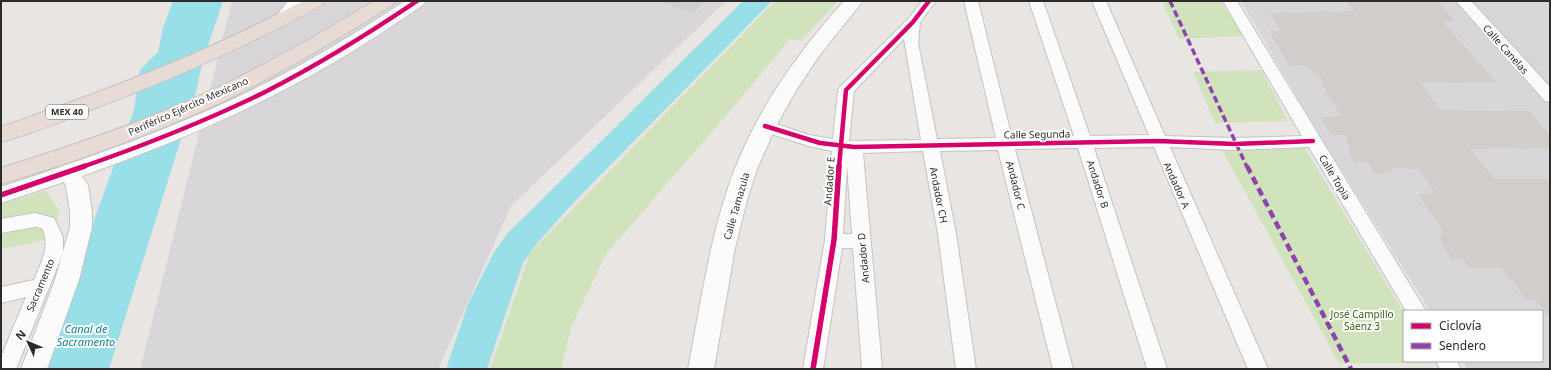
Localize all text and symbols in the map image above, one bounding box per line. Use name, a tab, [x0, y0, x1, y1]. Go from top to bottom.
street label: Calle Canelas	[1480, 21, 1532, 77]
street label: Periférico Ejército Mexicano	[126, 73, 250, 139]
road number: MEX 40	[46, 105, 88, 119]
street label: Calle Segunda	[1004, 126, 1070, 142]
street label: Calle Topia	[1316, 152, 1354, 202]
street label: Andador E	[820, 156, 838, 206]
street label: Andador B	[1084, 158, 1112, 210]
street label: Andador C	[1003, 159, 1029, 211]
street label: Andador A	[1161, 159, 1194, 211]
street label: Andador CH	[927, 166, 951, 224]
street label: Calle Tamazula	[720, 171, 752, 241]
street label: Andador D	[854, 232, 872, 284]
street label: Sacramento	[23, 256, 57, 314]
park label: José Campillo Sáenz 3	[1329, 307, 1394, 333]
legend	[1403, 310, 1543, 362]
text: Ciclovía	[1439, 317, 1481, 334]
water label: Canal de Sacramento	[57, 321, 115, 349]
north arrow	[8, 322, 48, 362]
text: N	[12, 326, 29, 343]
text: Sendero	[1439, 337, 1486, 354]

